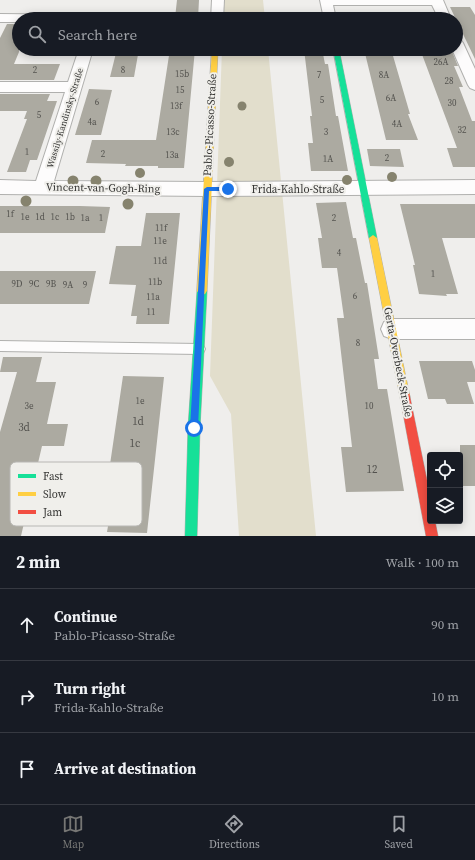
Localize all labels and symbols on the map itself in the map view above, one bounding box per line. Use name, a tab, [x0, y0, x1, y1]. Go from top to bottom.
house number: 26A	[434, 56, 449, 68]
house number: 2	[33, 64, 38, 76]
house number: 8	[121, 64, 126, 76]
street label: Wassily-Kandinsky-Straße	[44, 66, 86, 169]
house number: 15b	[175, 68, 189, 80]
house number: 7	[317, 69, 322, 81]
house number: 8A	[379, 69, 389, 81]
street label: Pablo-Picasso-Straße	[200, 73, 220, 177]
house number: 28	[444, 75, 454, 87]
house number: 15	[175, 84, 185, 96]
house number: 6A	[386, 92, 396, 104]
house number: 5	[320, 94, 325, 106]
house number: 6	[95, 96, 100, 108]
house number: 30	[447, 97, 457, 109]
house number: 13f	[170, 100, 183, 112]
house number: 5	[37, 109, 42, 121]
house number: 4a	[87, 116, 97, 128]
house number: 4A	[392, 118, 402, 130]
house number: 32	[457, 124, 467, 136]
house number: 13c	[166, 126, 180, 138]
house number: 3	[324, 126, 329, 138]
house number: 1	[25, 146, 29, 158]
house number: 2	[101, 148, 106, 160]
house number: 13a	[165, 149, 179, 161]
house number: 2	[385, 152, 390, 164]
house number: 1A	[323, 153, 333, 165]
street label: Vincent-van-Gogh-Ring	[46, 180, 161, 197]
route end	[219, 180, 237, 198]
street label: Frida-Kahlo-Straße	[252, 182, 345, 197]
house number: 1f	[6, 208, 15, 220]
house number: 1e	[20, 211, 30, 223]
house number: 1d	[35, 211, 45, 223]
house number: 1c	[51, 211, 60, 223]
house number: 1b	[65, 211, 75, 223]
house number: 1a	[80, 212, 90, 224]
house number: 1	[99, 212, 103, 224]
house number: 2	[332, 212, 337, 224]
house number: 11f	[155, 222, 168, 234]
house number: 11e	[153, 235, 167, 247]
house number: 4	[337, 247, 342, 259]
house number: 11d	[153, 255, 167, 267]
house number: 1	[431, 268, 435, 280]
house number: 11b	[148, 276, 162, 288]
house number: 9D	[12, 278, 22, 290]
house number: 9C	[29, 278, 39, 290]
house number: 9B	[46, 278, 56, 290]
house number: 9A	[63, 279, 73, 291]
house number: 9	[83, 279, 88, 291]
house number: 6	[353, 290, 358, 302]
house number: 11a	[146, 291, 160, 303]
house number: 11	[146, 306, 156, 318]
street label: Gerta-Overbeck-Straße	[380, 306, 416, 419]
house number: 8	[356, 337, 361, 349]
house number: 1e	[135, 395, 145, 407]
house number: 3e	[24, 400, 34, 412]
house number: 10	[364, 400, 374, 412]
house number: 1d	[132, 414, 145, 429]
route start	[185, 419, 203, 437]
house number: 3d	[18, 420, 31, 435]
house number: 1c	[130, 436, 141, 451]
legend	[10, 462, 142, 526]
house number: 12	[367, 462, 378, 477]
text: Fast	[43, 469, 63, 484]
text: Slow	[43, 487, 67, 502]
text: Jam	[42, 505, 62, 520]

